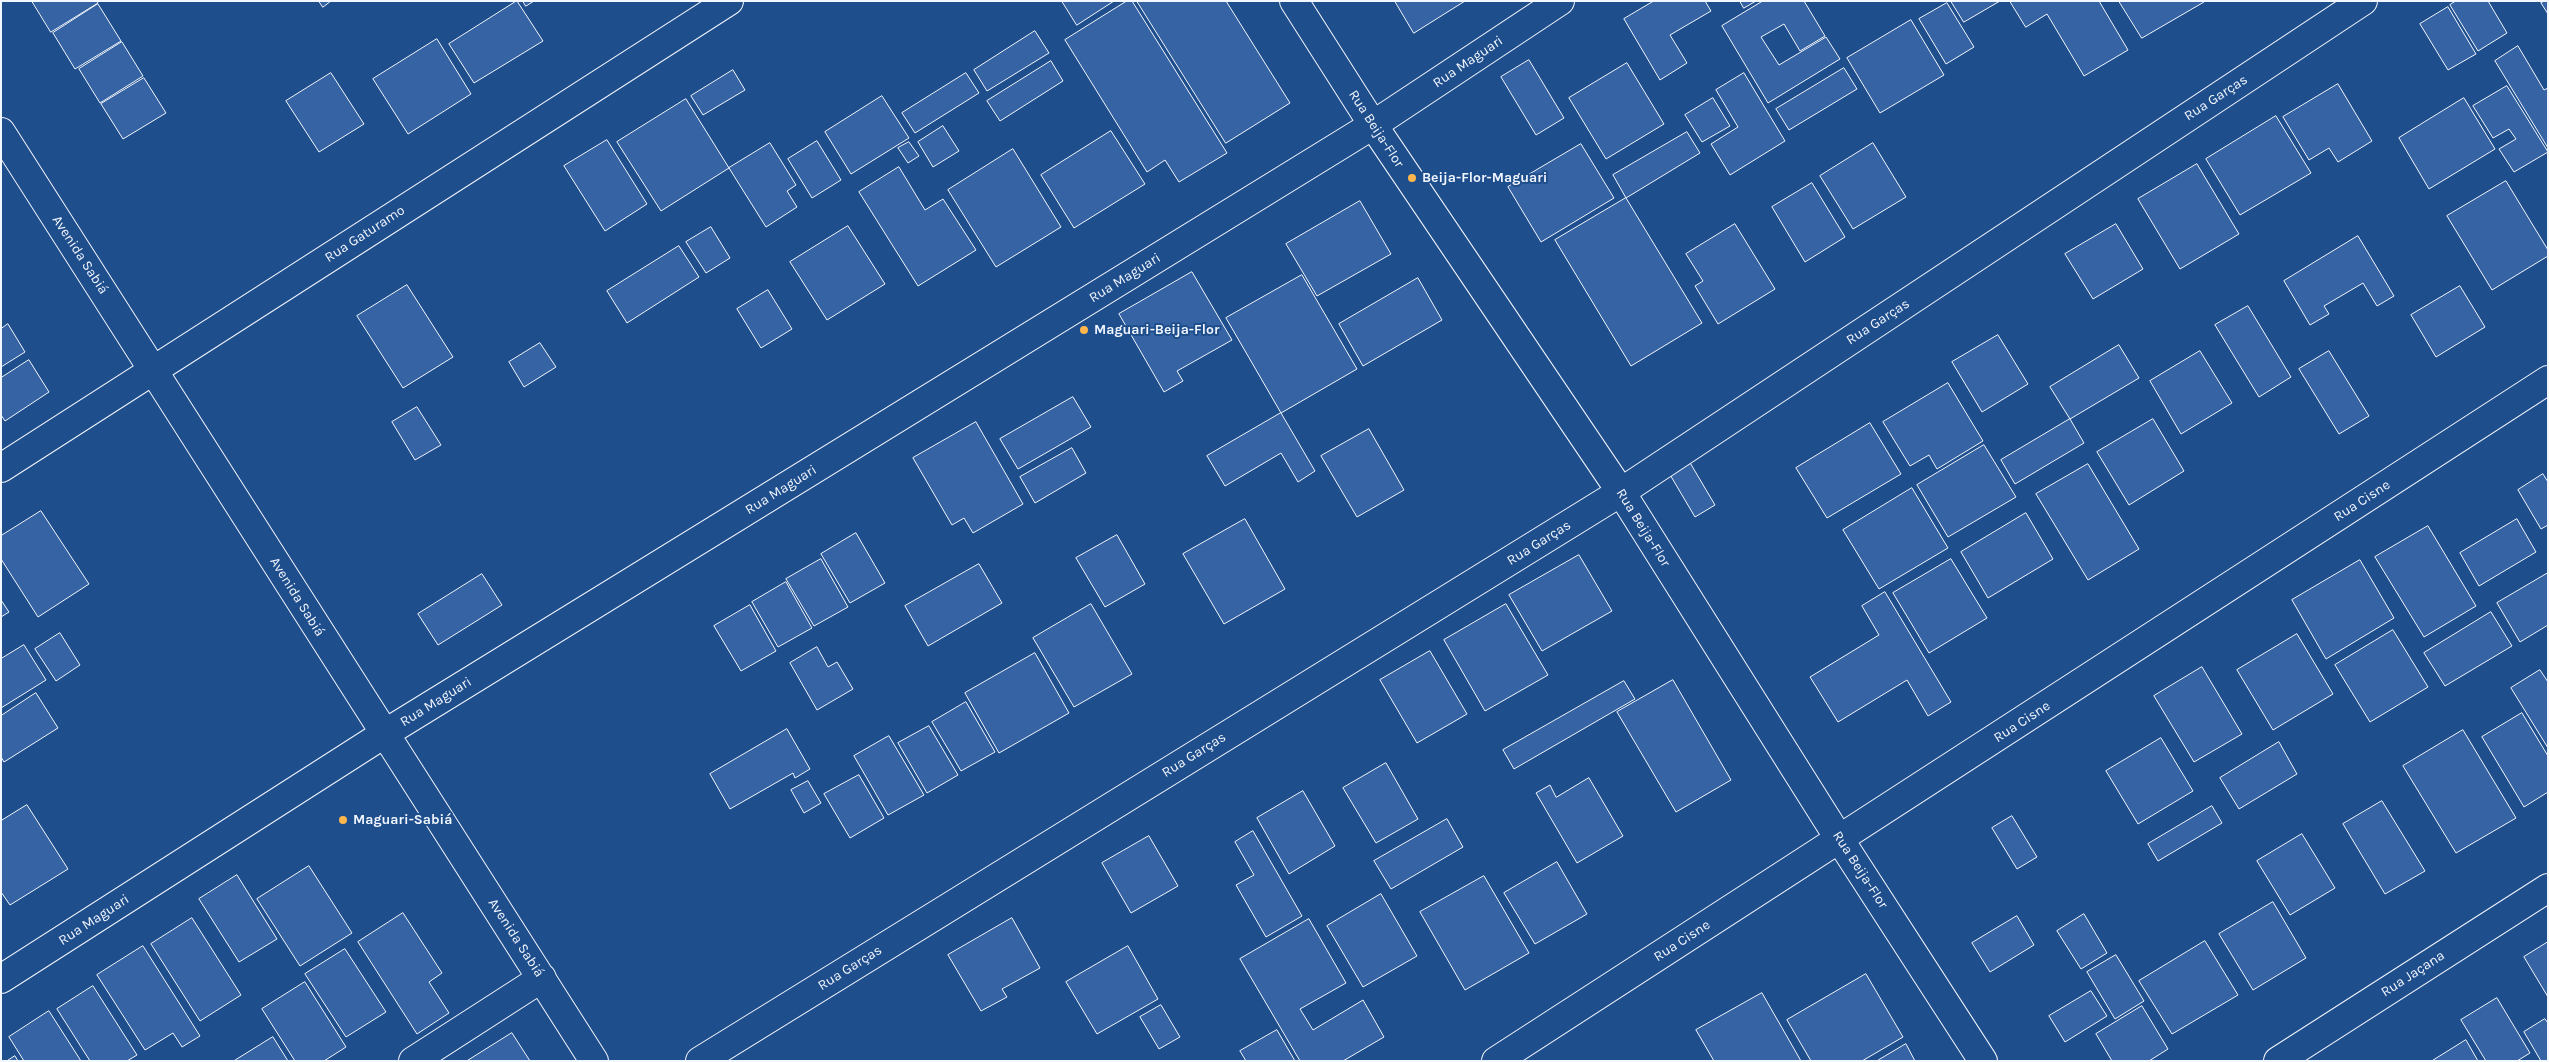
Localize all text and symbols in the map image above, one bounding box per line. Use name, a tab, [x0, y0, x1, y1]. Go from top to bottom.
street label: Rua Maguari	[1430, 32, 1506, 92]
street label: Rua Garças	[2181, 71, 2251, 125]
street label: Rua Beija-Flor	[1345, 87, 1407, 171]
place label: Beija-Flor-Maguari	[1422, 170, 1547, 186]
marker: Beija-Flor-Maguari	[1406, 172, 1418, 184]
street label: Rua Gaturamo	[322, 202, 408, 266]
street label: Avenida Sabiá	[48, 213, 112, 297]
street label: Rua Maguari	[1086, 249, 1164, 307]
street label: Rua Garças	[1843, 295, 1913, 349]
place label: Maguari-Beija-Flor	[1094, 322, 1219, 338]
marker: Maguari-Beija-Flor	[1078, 324, 1090, 336]
street label: Rua Maguari	[742, 461, 820, 519]
street label: Rua Cisne	[2331, 477, 2393, 525]
street label: Rua Beija-Flor	[1612, 486, 1674, 570]
street label: Rua Garças	[1504, 517, 1574, 569]
street label: Avenida Sabiá	[266, 554, 328, 640]
street label: Rua Maguari	[397, 673, 475, 731]
street label: Rua Cisne	[1991, 698, 2053, 746]
street label: Rua Garças	[1159, 729, 1229, 781]
place label: Maguari-Sabiá	[353, 812, 452, 828]
marker: Maguari-Sabiá	[337, 814, 349, 826]
street label: Rua Beija-Flor	[1829, 828, 1891, 912]
street label: Rua Maguari	[55, 891, 133, 949]
street label: Avenida Sabiá	[484, 896, 548, 980]
street label: Rua Cisne	[1651, 917, 1713, 965]
street label: Rua Garças	[815, 942, 885, 994]
street label: Rua Jaçana	[2378, 947, 2448, 1001]

